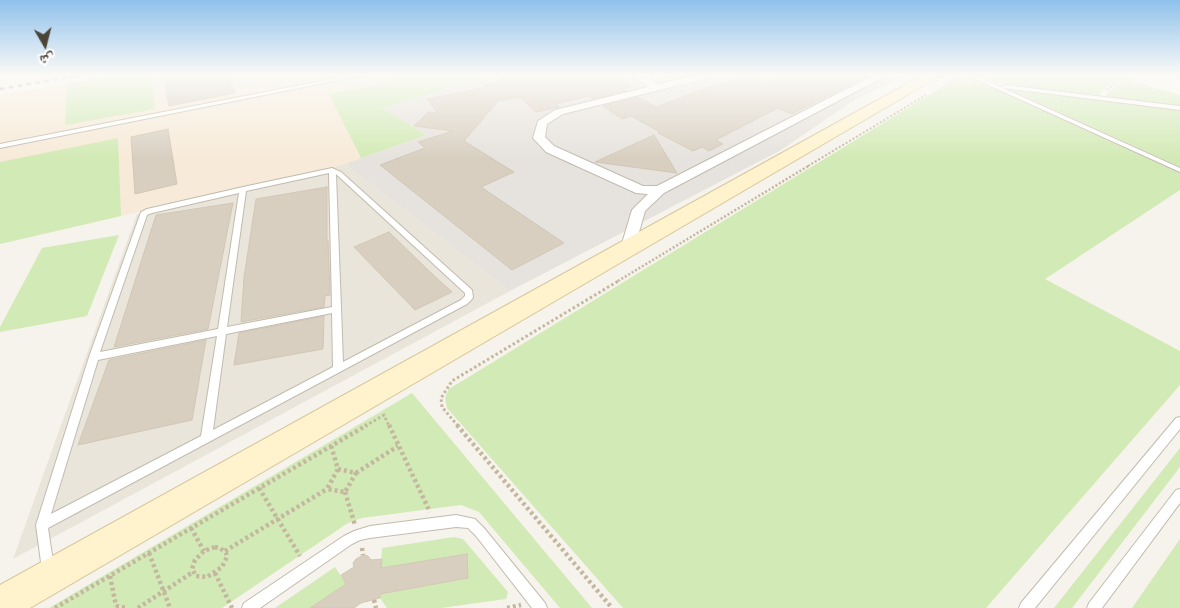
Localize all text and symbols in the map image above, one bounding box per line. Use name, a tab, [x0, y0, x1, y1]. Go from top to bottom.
north arrow	[20, 20, 70, 70]
text: ش	[39, 51, 56, 70]

